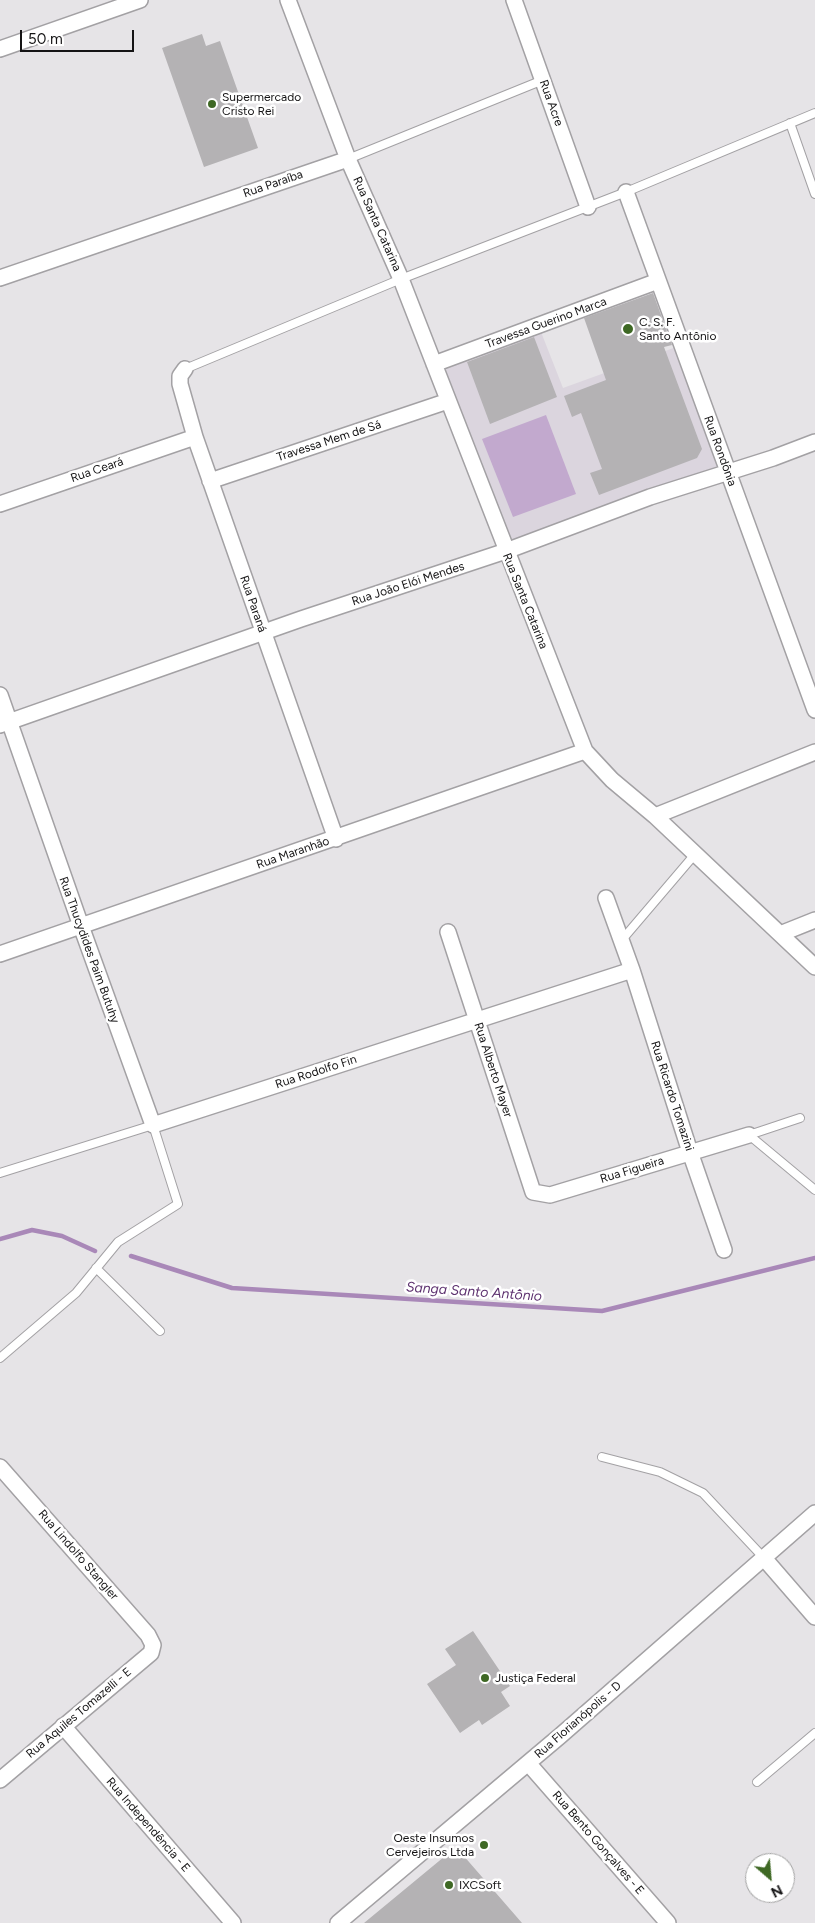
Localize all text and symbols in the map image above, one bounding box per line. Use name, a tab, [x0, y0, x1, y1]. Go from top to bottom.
scale bar	[22, 20, 136, 52]
text: 50 m	[28, 30, 63, 48]
street label: Rua Acre	[536, 78, 566, 128]
place label: Supermercado Cristo Rei	[222, 90, 301, 118]
marker: Supermercado Cristo Rei	[206, 98, 218, 110]
street label: Rua Paraíba	[241, 167, 305, 201]
street label: Rua Santa Catarina	[350, 174, 404, 274]
street label: Travessa Guerino Marca	[483, 294, 609, 352]
place label: C. S. F. Santo Antônio	[639, 315, 716, 343]
marker: C. S. F. Santo Antônio	[621, 322, 635, 336]
street label: Rua Rondônia	[701, 414, 739, 488]
street label: Travessa Mem de Sá	[275, 417, 383, 465]
street label: Rua Ceará	[69, 454, 125, 486]
street label: Rua Santa Catarina	[499, 551, 551, 651]
street label: Rua João Elói Mendes	[350, 559, 466, 609]
street label: Rua Paraná	[237, 574, 269, 634]
street label: Rua Maranhão	[255, 834, 331, 872]
street label: Rua Thucydides Paim Butuhy	[56, 875, 122, 1025]
street label: Rua Alberto Mayer	[471, 1021, 515, 1119]
street label: Rua Ricardo Tomazini	[647, 1039, 697, 1153]
street label: Rua Rodolfo Fin	[273, 1052, 359, 1092]
street label: Rua Figueira	[598, 1153, 666, 1187]
water label: Sanga Santo Antônio	[405, 1279, 543, 1305]
street label: Rua Lindolfo Stangler	[35, 1507, 121, 1603]
street label: Rua Aquiles Tomazelli - E	[23, 1665, 135, 1761]
place label: Justiça Federal	[495, 1671, 576, 1685]
marker: Justiça Federal	[479, 1672, 491, 1684]
street label: Rua Florianópolis - D	[532, 1678, 624, 1762]
street label: Rua Independência - E	[103, 1775, 193, 1875]
street label: Rua Bento Gonçalves - E	[549, 1788, 647, 1898]
place label: Oeste Insumos Cervejeiros Ltda	[386, 1831, 474, 1859]
marker: Oeste Insumos Cervejeiros Ltda	[478, 1839, 490, 1851]
north arrow	[745, 1853, 795, 1903]
place label: IXCSoft	[459, 1878, 502, 1892]
marker: IXCSoft	[443, 1879, 455, 1891]
text: N	[768, 1881, 785, 1901]

